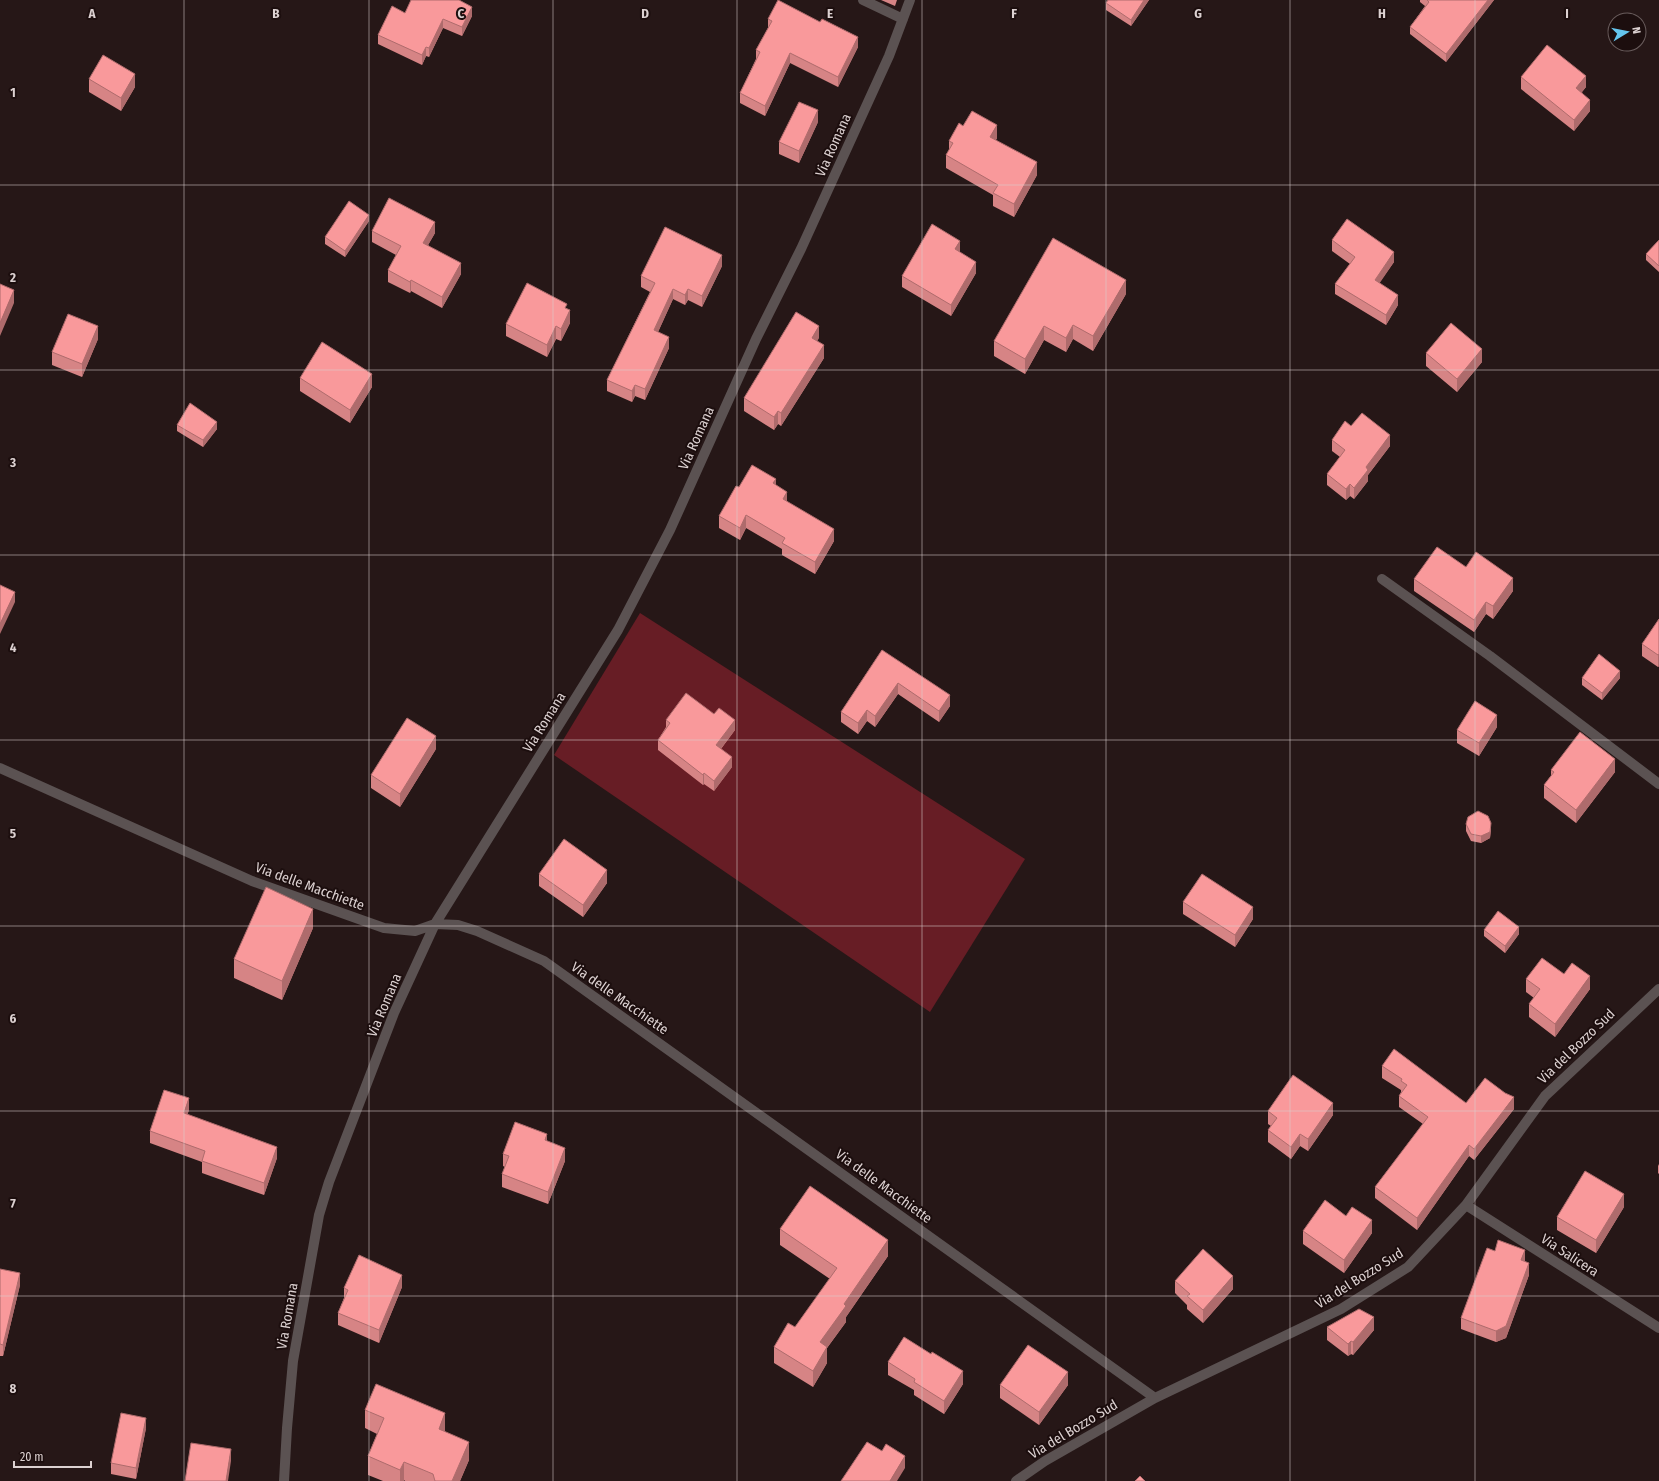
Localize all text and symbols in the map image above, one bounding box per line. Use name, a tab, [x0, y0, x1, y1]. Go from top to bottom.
text: A	[87, 6, 96, 21]
text: B	[272, 6, 280, 21]
text: C	[458, 6, 465, 21]
text: D	[641, 6, 649, 21]
text: E	[827, 6, 833, 21]
text: F	[1011, 6, 1017, 21]
text: G	[1194, 6, 1202, 21]
text: H	[1378, 6, 1386, 21]
text: I	[1565, 6, 1569, 21]
north arrow	[1607, 12, 1647, 52]
text: N	[1629, 26, 1643, 35]
text: 1	[10, 85, 16, 100]
street label: Via Romana	[812, 111, 855, 179]
text: 2	[9, 270, 16, 285]
street label: Via Romana	[675, 404, 718, 472]
text: 3	[9, 455, 16, 470]
text: 4	[10, 640, 17, 655]
street label: Via Romana	[519, 689, 570, 755]
text: 5	[10, 826, 16, 841]
street label: Via delle Macchiette	[253, 859, 367, 914]
street label: Via delle Macchiette	[568, 958, 672, 1038]
street label: Via Romana	[363, 971, 406, 1040]
street label: Via del Bozzo Sud	[1534, 1005, 1618, 1087]
text: 6	[10, 1011, 17, 1026]
street label: Via delle Macchiette	[832, 1146, 935, 1227]
text: 7	[10, 1196, 16, 1211]
street label: Via Salicera	[1538, 1230, 1602, 1280]
street label: Via del Bozzo Sud	[1312, 1245, 1406, 1312]
street label: Via Romana	[273, 1281, 302, 1351]
text: 8	[10, 1381, 17, 1396]
street label: Via del Bozzo Sud	[1026, 1396, 1121, 1463]
scale bar	[14, 1443, 91, 1469]
text: 20 m	[20, 1450, 44, 1464]

